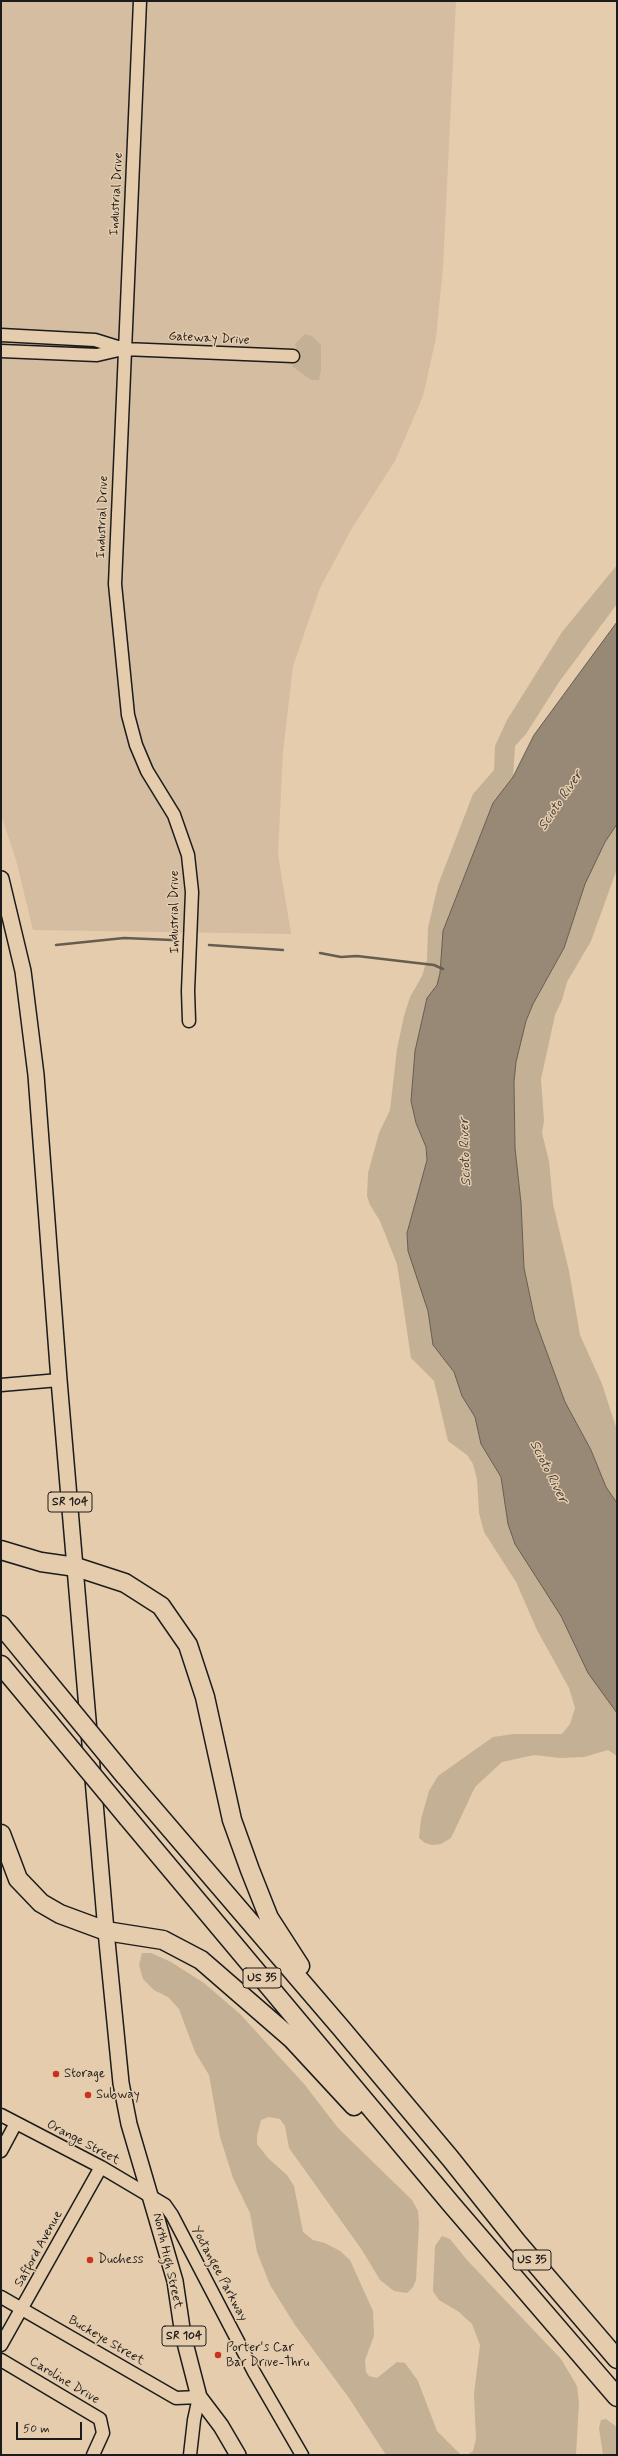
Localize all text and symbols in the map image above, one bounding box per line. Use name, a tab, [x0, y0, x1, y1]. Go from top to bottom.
street label: Industrial Drive	[107, 152, 127, 236]
street label: Gateway Drive	[168, 329, 250, 349]
street label: Industrial Drive	[94, 475, 112, 559]
water label: Scioto River	[535, 768, 587, 834]
street label: Industrial Drive	[167, 870, 183, 954]
water label: Scioto River	[456, 1118, 476, 1186]
water label: Scioto River	[525, 1438, 571, 1506]
road number: SR 104	[48, 1492, 92, 1512]
road number: US 35	[243, 1968, 281, 1988]
place label: Storage	[64, 2066, 105, 2082]
marker: Storage	[51, 2069, 61, 2079]
place label: Subway	[96, 2087, 140, 2103]
marker: Subway	[83, 2090, 93, 2100]
street label: Orange Street	[44, 2117, 122, 2169]
street label: Safford Avenue	[12, 2208, 66, 2290]
street label: North High Street	[148, 2212, 186, 2310]
street label: Yoctangee Parkway	[187, 2224, 251, 2324]
road number: US 35	[513, 2250, 551, 2270]
place label: Duchess	[98, 2252, 143, 2268]
marker: Duchess	[85, 2255, 95, 2265]
street label: Buckeye Street	[65, 2313, 147, 2369]
road number: SR 104	[162, 2326, 206, 2346]
place label: Porter's Car Bar Drive-Thru	[226, 2340, 309, 2371]
marker: Porter's Car Bar Drive-Thru	[213, 2350, 223, 2360]
street label: Caroline Drive	[26, 2354, 102, 2408]
scale bar	[18, 2414, 84, 2440]
text: 50 m	[23, 2421, 50, 2437]

